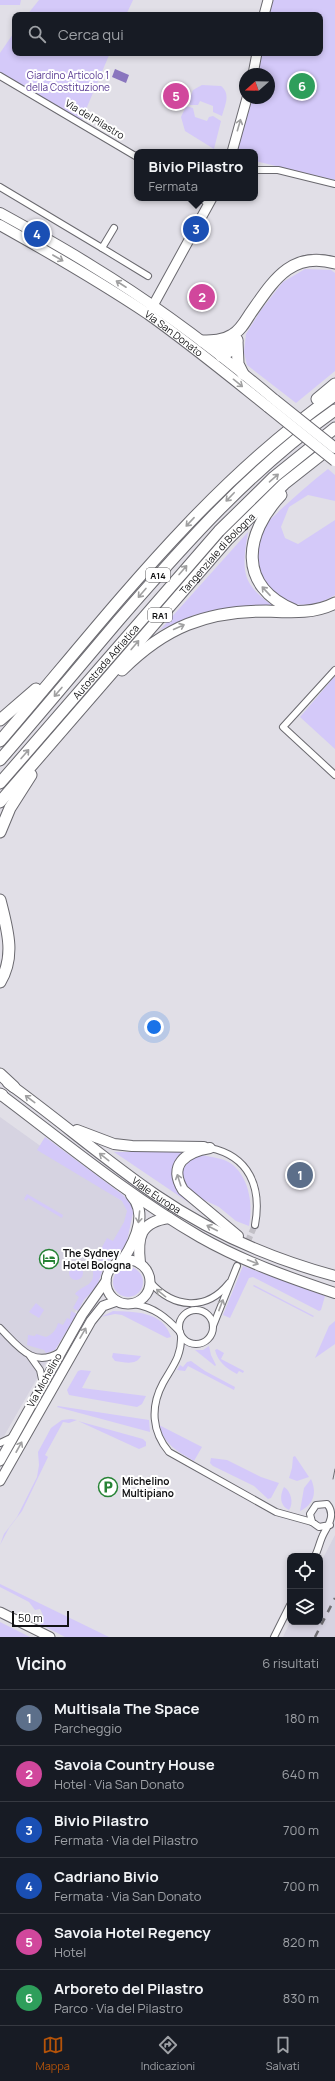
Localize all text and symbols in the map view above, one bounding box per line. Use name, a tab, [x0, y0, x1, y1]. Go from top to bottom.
search box	[12, 12, 323, 56]
icon: search	[26, 23, 48, 45]
text: Cerca qui	[58, 24, 124, 45]
park label: Giardino Articolo 1 della Costituzione	[26, 68, 110, 94]
north arrow	[239, 68, 275, 104]
pin: 6	[289, 71, 315, 101]
pin: 5	[163, 81, 189, 111]
street label: Via del Pilastro	[63, 96, 127, 142]
one-way arrow	[236, 119, 243, 132]
popup	[134, 149, 258, 201]
text: Bivio Pilastro	[149, 156, 243, 177]
text: Fermata	[149, 177, 198, 195]
pin: 3	[183, 214, 209, 244]
pin: 4	[24, 219, 50, 249]
one-way arrow	[52, 254, 64, 262]
one-way arrow	[115, 280, 126, 288]
pin: 2	[189, 282, 215, 312]
street label: Via San Donato	[142, 307, 206, 360]
one-way arrow	[233, 379, 244, 388]
one-way arrow	[269, 473, 280, 482]
one-way arrow	[225, 493, 235, 502]
street label: Tangenziale di Bologna	[176, 510, 258, 597]
one-way arrow	[186, 516, 195, 526]
one-way arrow	[178, 565, 188, 575]
road number: A14	[146, 568, 170, 582]
one-way arrow	[261, 586, 271, 596]
one-way arrow	[138, 588, 147, 599]
road number: RA1	[148, 608, 172, 622]
street label: Autostrada Adriatica	[69, 621, 142, 702]
one-way arrow	[173, 623, 185, 630]
one-way arrow	[130, 639, 139, 650]
one-way arrow	[53, 687, 62, 697]
one-way arrow	[21, 748, 30, 759]
your location	[144, 1017, 164, 1037]
one-way arrow	[24, 1095, 35, 1103]
one-way arrow	[98, 1152, 109, 1161]
pin: 1	[287, 1160, 313, 1190]
street label: Viale Europa	[129, 1173, 184, 1216]
one-way arrow	[175, 1174, 182, 1187]
one-way arrow	[135, 1211, 142, 1224]
one-way arrow	[206, 1224, 218, 1231]
place label: The Sydney Hotel Bologna	[63, 1246, 131, 1272]
hotel icon: The Sydney Hotel Bologna	[38, 1248, 60, 1270]
one-way arrow	[247, 1259, 259, 1266]
one-way arrow	[155, 1288, 166, 1297]
one-way arrow	[217, 1300, 225, 1312]
one-way arrow	[79, 1327, 87, 1339]
street label: Via Michelino	[23, 1350, 65, 1410]
one-way arrow	[16, 1441, 24, 1453]
place label: Michelino Multipiano	[122, 1474, 174, 1500]
parking icon: Michelino Multipiano	[97, 1476, 119, 1498]
map controls	[287, 1553, 323, 1625]
button: locate	[287, 1553, 323, 1589]
button: layers	[287, 1589, 323, 1625]
scale bar	[12, 1609, 69, 1628]
text: 50 m	[18, 1610, 43, 1625]
text: Vicino	[16, 1652, 67, 1675]
text: 6 risultati	[262, 1654, 319, 1672]
text: Multisala The Space	[54, 1698, 199, 1719]
text: 1	[26, 1709, 32, 1727]
text: 180 m	[285, 1709, 319, 1727]
text: Parcheggio	[54, 1719, 122, 1737]
text: Savoia Country House	[54, 1754, 215, 1775]
text: 2	[25, 1765, 33, 1783]
text: 640 m	[282, 1765, 319, 1783]
text: Hotel · Via San Donato	[54, 1775, 184, 1793]
text: Bivio Pilastro	[54, 1810, 149, 1831]
text: 3	[25, 1821, 33, 1839]
text: 700 m	[283, 1821, 319, 1839]
text: Fermata · Via del Pilastro	[54, 1831, 198, 1849]
text: Cadriano Bivio	[54, 1866, 159, 1887]
text: 4	[25, 1877, 33, 1895]
text: 700 m	[283, 1877, 319, 1895]
text: Fermata · Via San Donato	[54, 1887, 201, 1905]
text: Savoia Hotel Regency	[54, 1922, 211, 1943]
text: 5	[25, 1933, 33, 1951]
text: 820 m	[282, 1933, 319, 1951]
text: Hotel	[54, 1943, 86, 1961]
text: Arboreto del Pilastro	[54, 1978, 204, 1999]
text: 6	[25, 1989, 33, 2007]
text: 830 m	[283, 1989, 319, 2007]
text: Parco · Via del Pilastro	[54, 1999, 183, 2017]
tab: Mappa	[35, 2034, 70, 2073]
tab: Indicazioni	[141, 2034, 195, 2073]
tab: Salvati	[266, 2034, 300, 2073]

